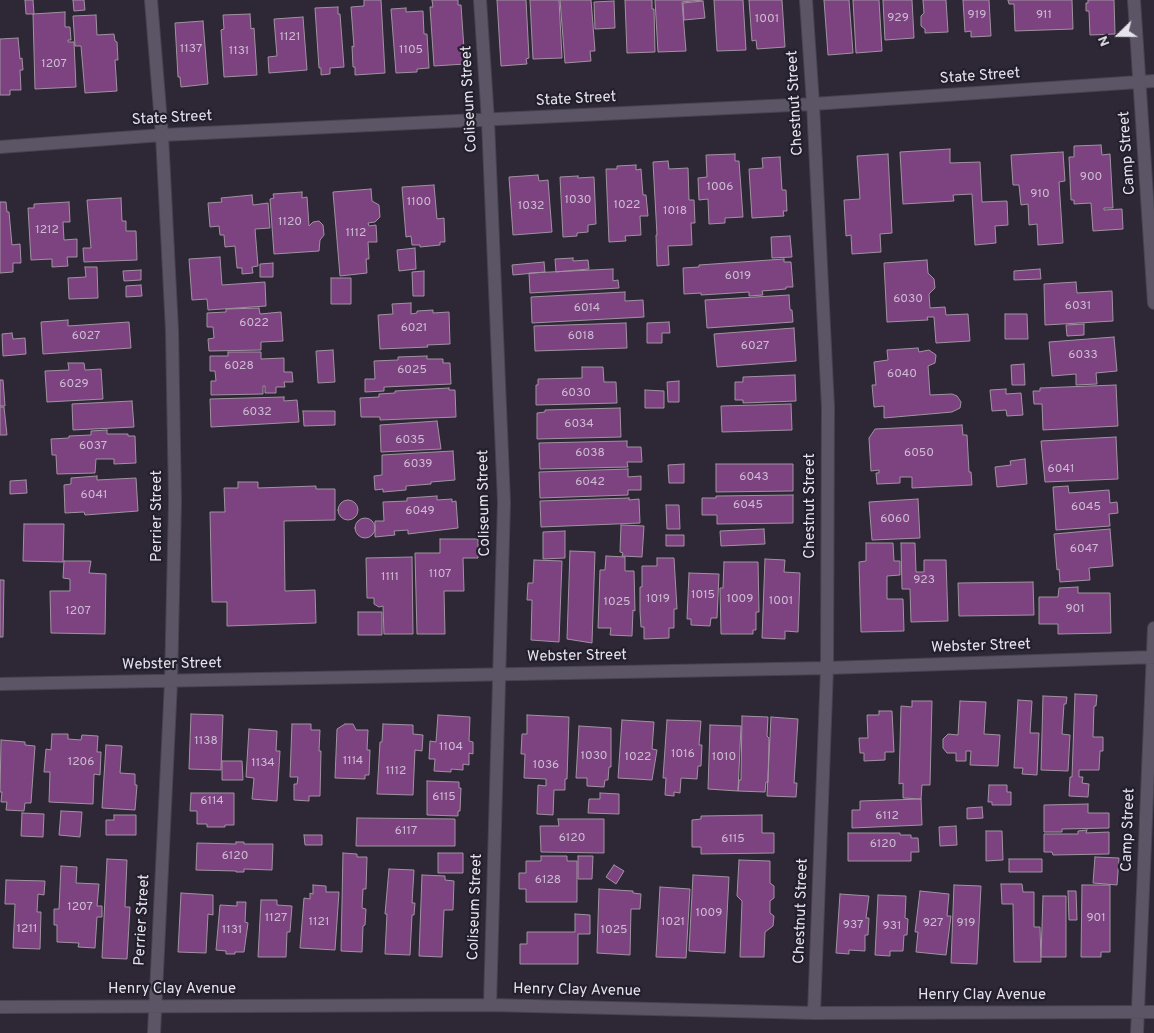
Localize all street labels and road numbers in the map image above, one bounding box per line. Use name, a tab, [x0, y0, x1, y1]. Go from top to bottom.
street label: Coliseum Street	[458, 45, 482, 153]
street label: Chestnut Street	[784, 50, 808, 156]
street label: State Street	[939, 65, 1021, 89]
street label: State Street	[535, 89, 617, 111]
street label: State Street	[131, 108, 213, 130]
street label: Camp Street	[1116, 110, 1140, 196]
street label: Coliseum Street	[475, 449, 495, 557]
street label: Chestnut Street	[802, 453, 820, 559]
street label: Perrier Street	[149, 470, 167, 562]
street label: Webster Street	[931, 636, 1031, 658]
street label: Webster Street	[527, 647, 627, 667]
street label: Webster Street	[122, 655, 222, 675]
street label: Camp Street	[1119, 788, 1139, 872]
street label: Coliseum Street	[465, 853, 487, 961]
street label: Chestnut Street	[791, 858, 813, 964]
street label: Perrier Street	[132, 874, 154, 966]
street label: Henry Clay Avenue	[108, 981, 236, 999]
street label: Henry Clay Avenue	[513, 981, 641, 1001]
street label: Henry Clay Avenue	[918, 987, 1046, 1005]

